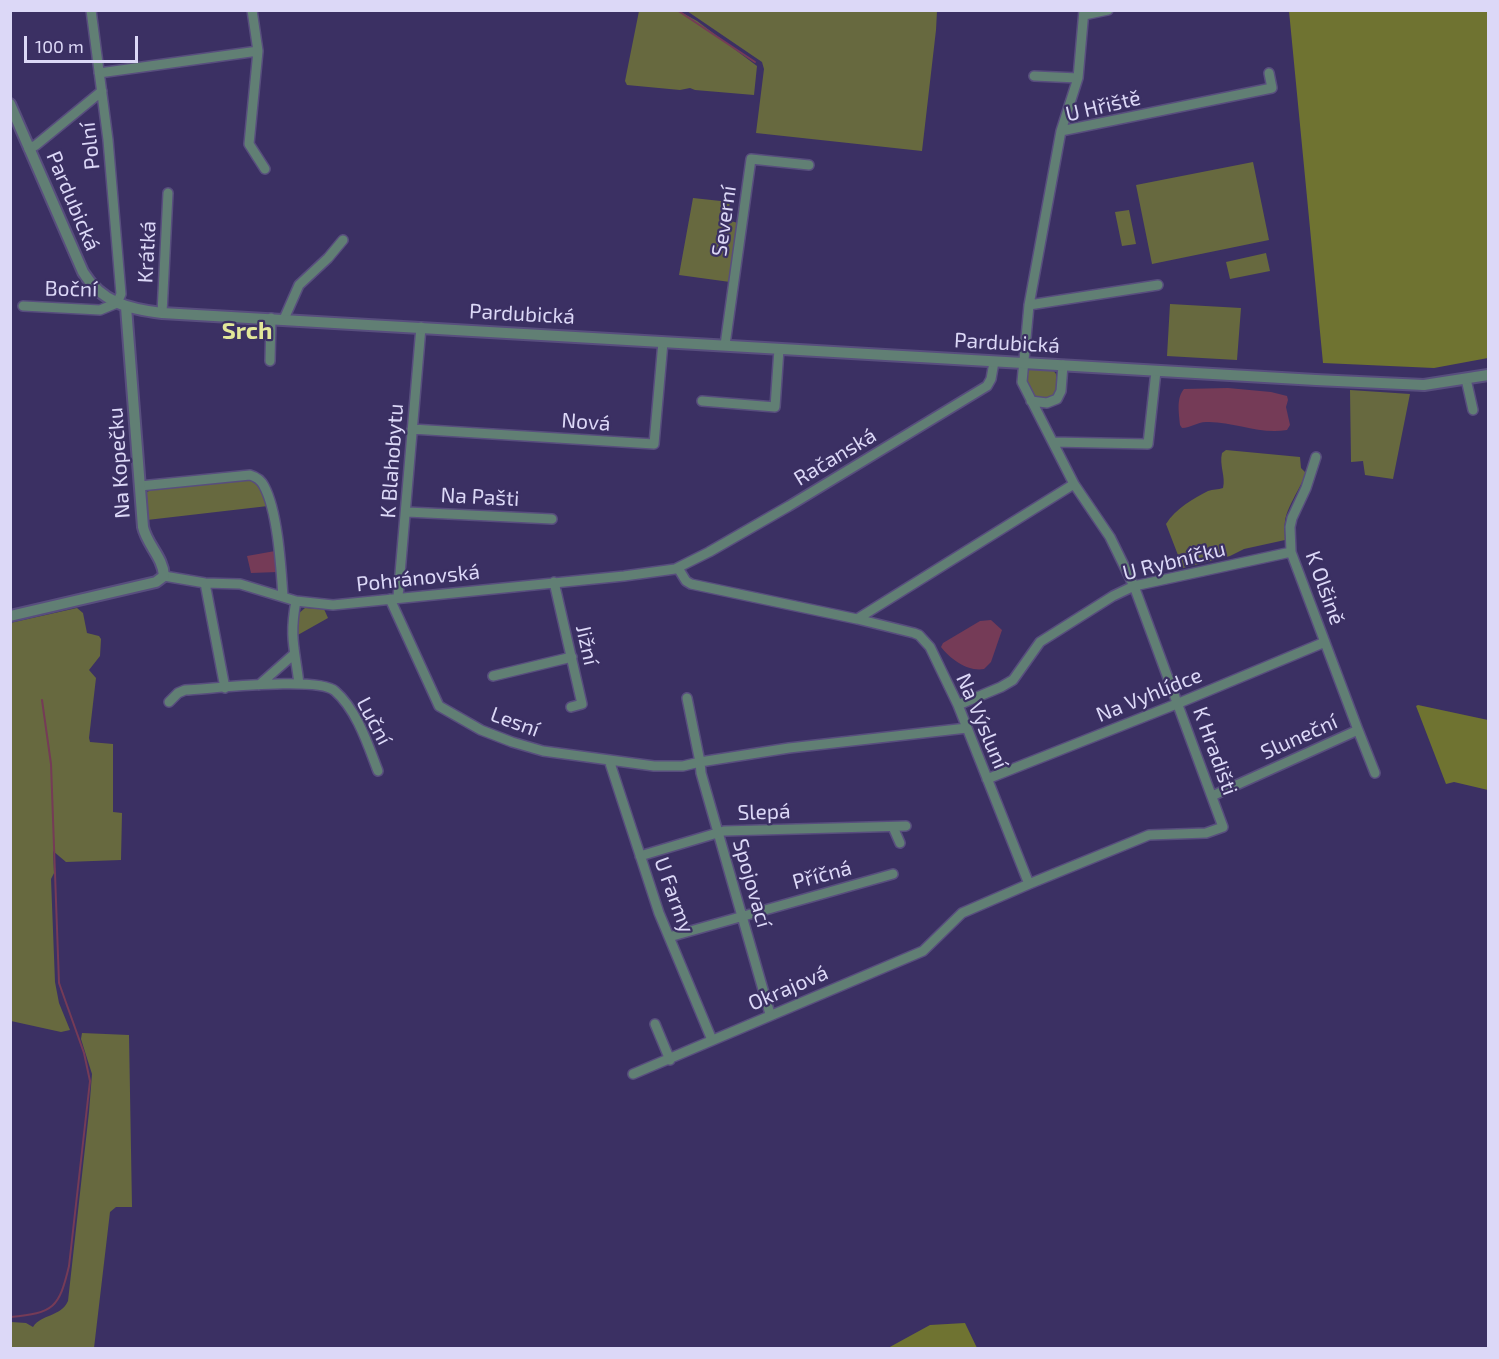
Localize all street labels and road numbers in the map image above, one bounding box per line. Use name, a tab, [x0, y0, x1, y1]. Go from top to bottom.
street label: U Hřiště	[1063, 85, 1143, 127]
street label: Polní	[75, 121, 105, 171]
street label: Pardubická	[41, 147, 105, 255]
street label: Severní	[707, 184, 741, 258]
street label: Krátká	[133, 220, 161, 284]
street label: Boční	[44, 276, 98, 302]
street label: Pardubická	[469, 299, 575, 329]
street label: Pardubická	[954, 328, 1060, 358]
street label: K Blahobytu	[375, 403, 409, 519]
street label: Na Kopečku	[103, 407, 135, 519]
street label: Nová	[561, 408, 611, 436]
street label: Račanská	[789, 423, 881, 491]
street label: Na Pašti	[440, 482, 520, 512]
street label: U Rybníčku	[1120, 536, 1228, 586]
street label: K Olšině	[1300, 548, 1350, 628]
street label: Pohránovská	[355, 559, 481, 597]
street label: Jižní	[570, 622, 604, 668]
street label: Na Vyhlídce	[1092, 662, 1206, 728]
street label: Na Výsluní	[951, 669, 1013, 773]
street label: Luční	[351, 693, 397, 749]
street label: Lesní	[487, 702, 543, 742]
street label: K Hradišti	[1187, 703, 1243, 799]
street label: Sluneční	[1257, 709, 1341, 765]
street label: Slepá	[737, 798, 791, 826]
street label: Spojovací	[727, 836, 777, 930]
street label: U Farmy	[649, 854, 699, 936]
street label: Příčná	[790, 855, 854, 895]
street label: Okrajová	[744, 960, 832, 1016]

